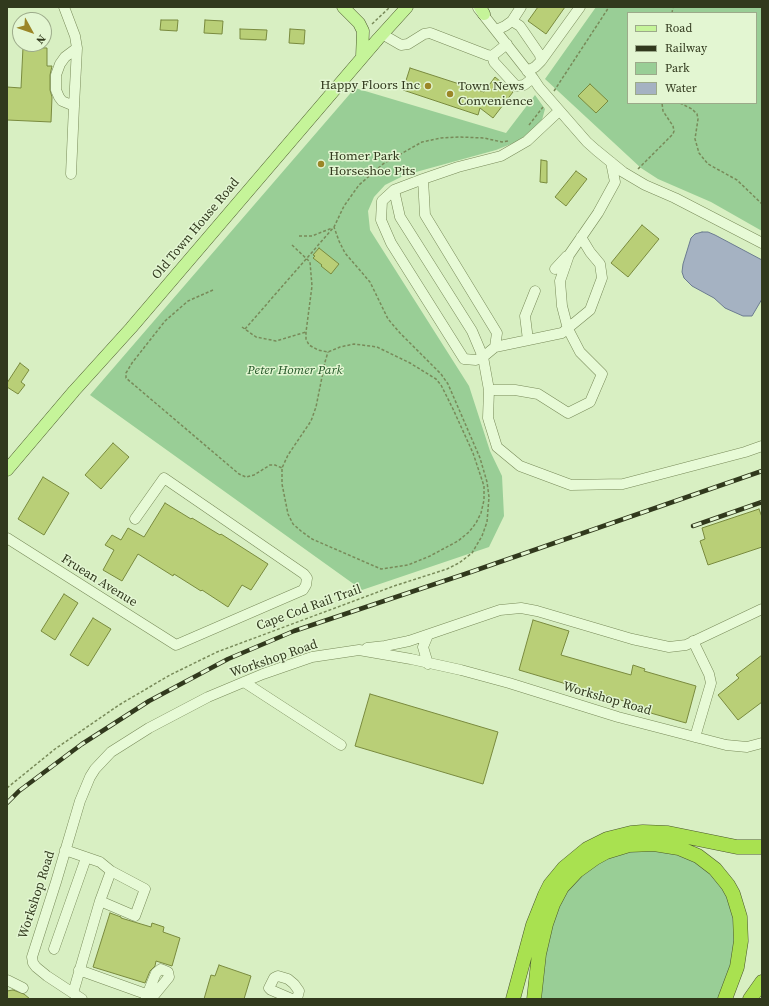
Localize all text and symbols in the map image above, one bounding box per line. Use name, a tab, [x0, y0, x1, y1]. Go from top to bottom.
north arrow	[12, 12, 52, 52]
legend	[627, 12, 757, 104]
text: Road	[665, 20, 692, 36]
text: N	[32, 31, 49, 47]
text: Railway	[665, 40, 707, 56]
text: Park	[665, 60, 690, 76]
place label: Happy Floors Inc	[320, 78, 420, 94]
place label: Town News Convenience	[458, 79, 533, 110]
text: Water	[665, 80, 697, 96]
marker: Happy Floors Inc	[423, 81, 433, 91]
marker: Town News Convenience	[445, 89, 455, 99]
place label: Homer Park Horseshoe Pits	[329, 149, 415, 180]
marker: Homer Park Horseshoe Pits	[316, 159, 326, 169]
street label: Old Town House Road	[149, 175, 243, 283]
park label: Peter Homer Park	[247, 363, 343, 379]
street label: Fruean Avenue	[58, 551, 140, 611]
street label: Cape Cod Rail Trail	[254, 582, 364, 634]
street label: Workshop Road	[228, 637, 320, 681]
street label: Workshop Road	[561, 679, 653, 719]
street label: Workshop Road	[15, 849, 59, 941]

